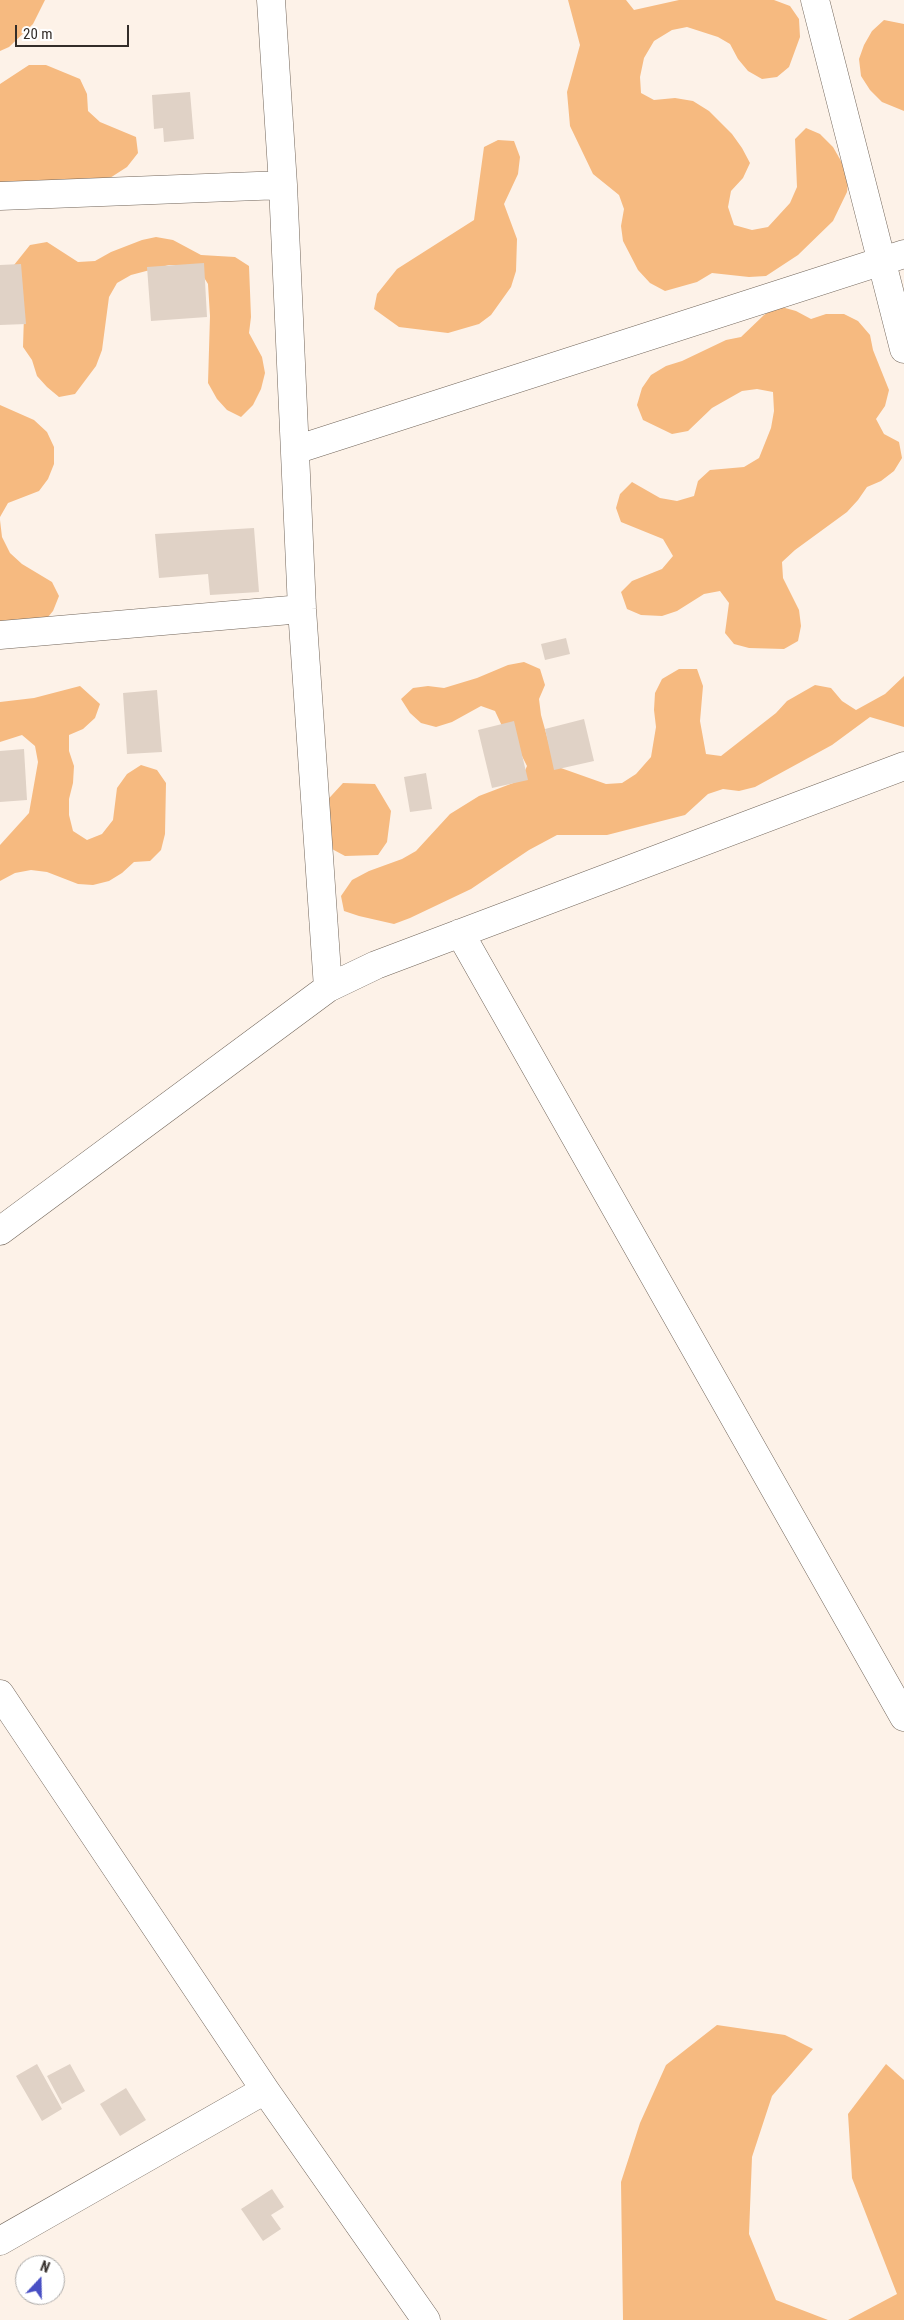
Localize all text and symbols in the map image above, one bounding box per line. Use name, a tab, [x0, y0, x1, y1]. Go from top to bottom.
scale bar	[18, 15, 131, 47]
text: 20 m	[23, 25, 53, 43]
north arrow	[15, 2255, 65, 2305]
text: N	[38, 2258, 52, 2276]

